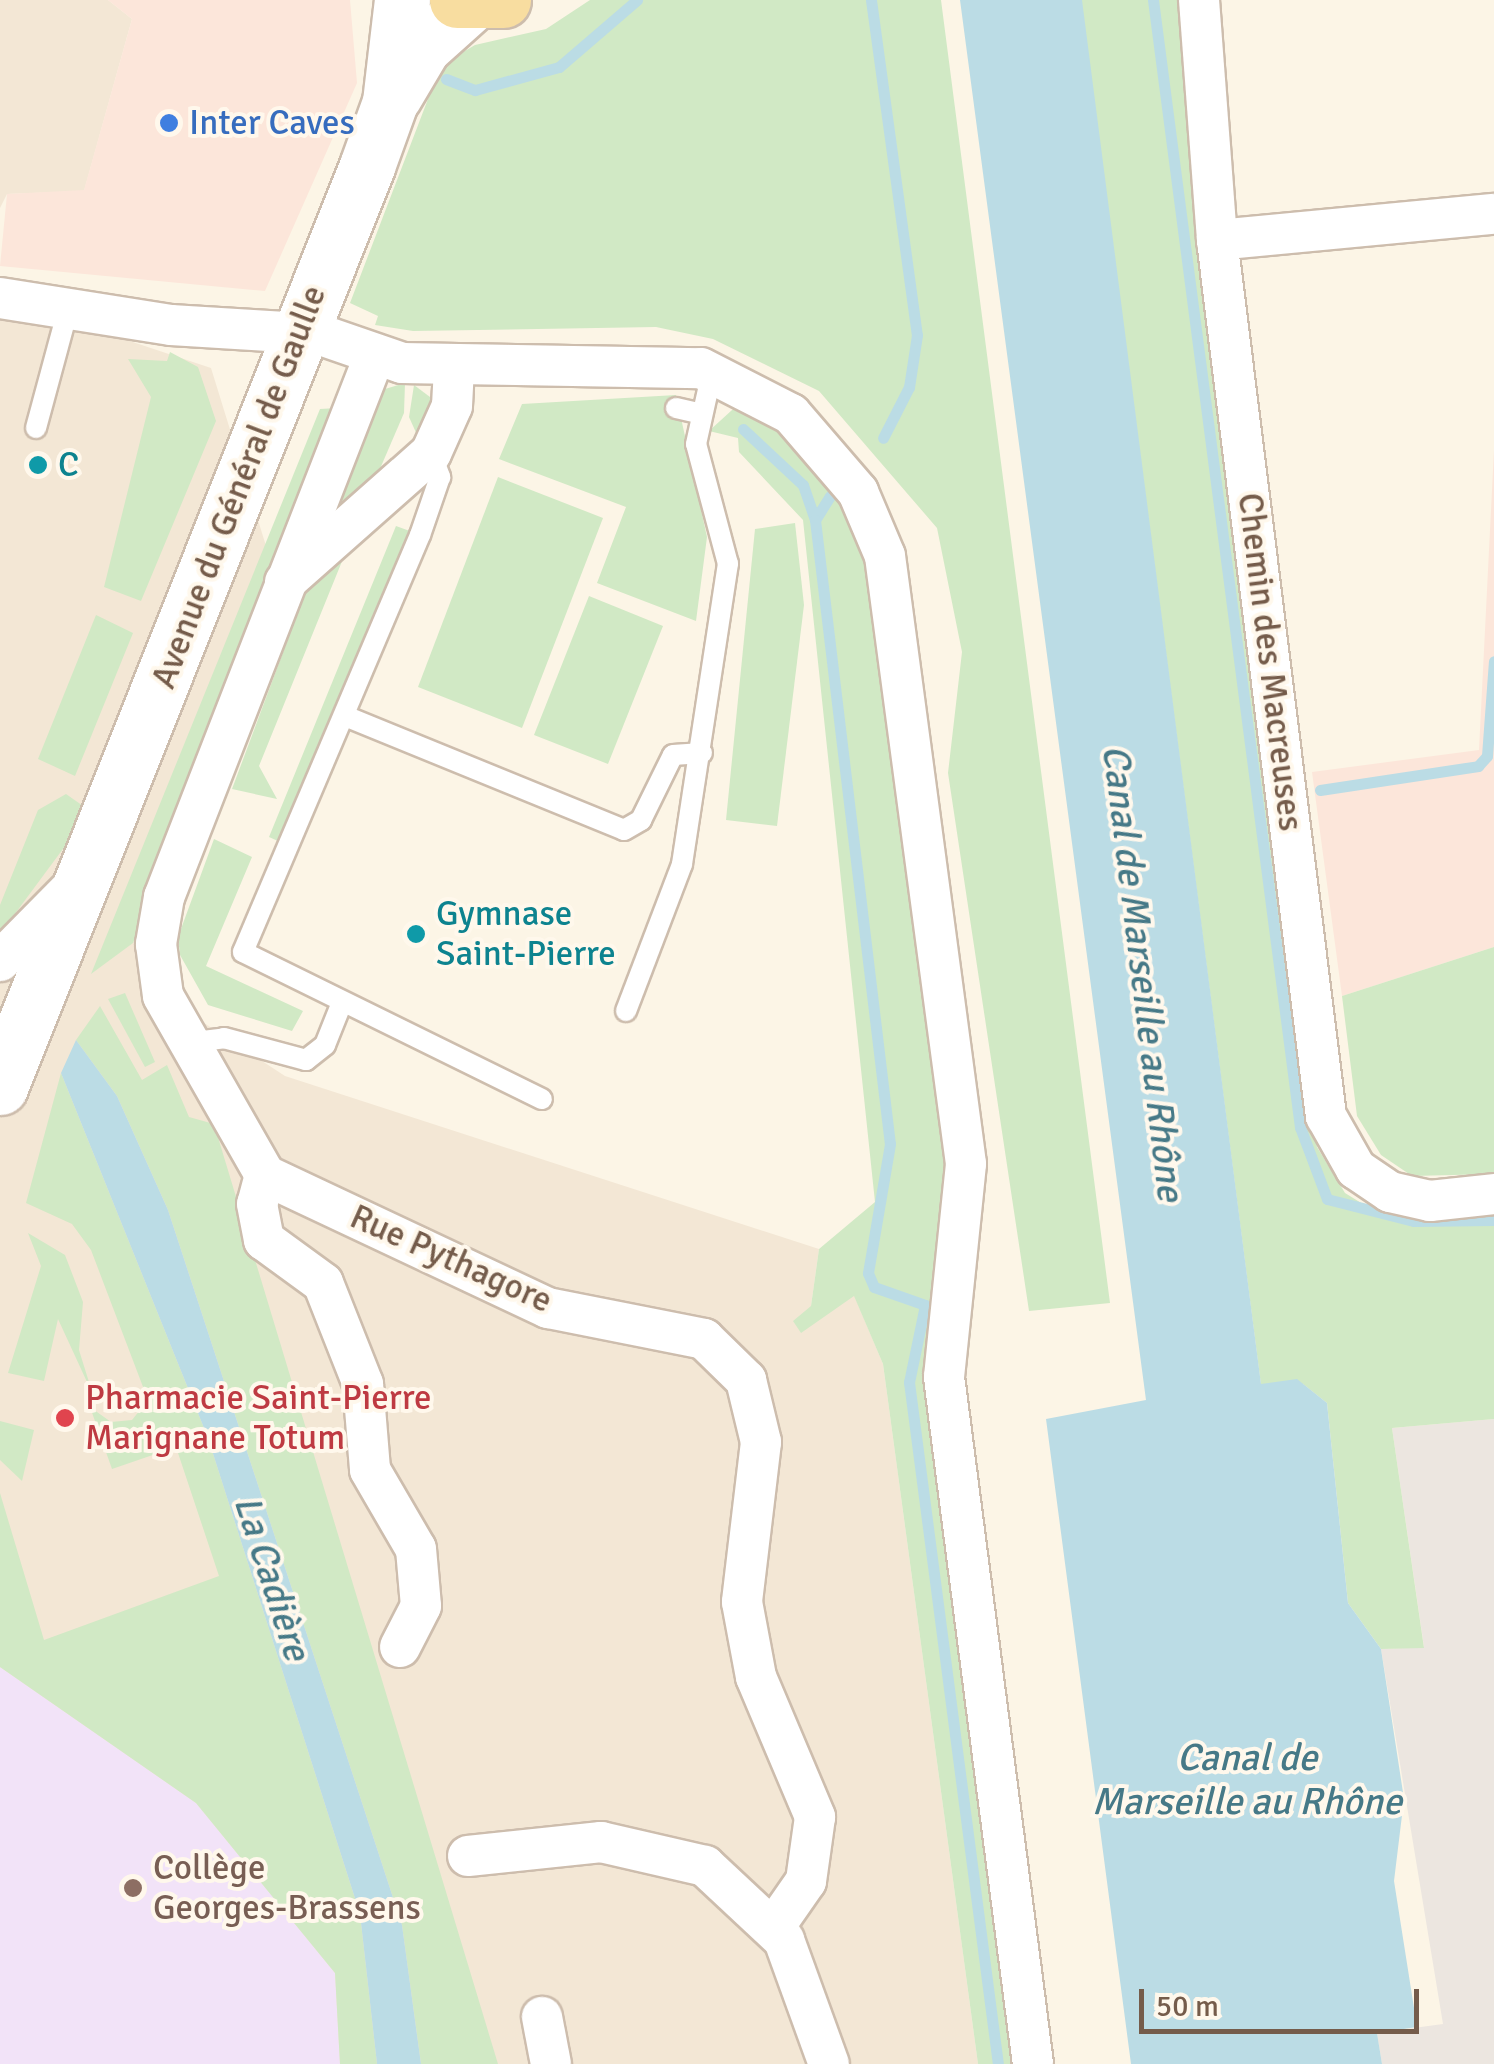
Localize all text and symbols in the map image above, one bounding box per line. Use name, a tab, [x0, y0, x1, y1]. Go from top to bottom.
place label: Inter Caves	[189, 102, 355, 144]
marker: Inter Caves	[158, 112, 180, 134]
street label: Avenue du Général de Gaulle	[143, 280, 335, 694]
place label: C	[58, 444, 79, 486]
marker: C	[27, 454, 49, 476]
street label: Chemin des Macreuses	[1228, 491, 1312, 833]
water label: Canal de Marseille au Rhône	[1092, 742, 1194, 1204]
place label: Gymnase Saint-Pierre	[436, 893, 616, 975]
marker: Gymnase Saint-Pierre	[405, 923, 427, 945]
street label: Rue Pythagore	[344, 1196, 558, 1322]
place label: Pharmacie Saint-Pierre Marignane Totum	[85, 1377, 431, 1459]
marker: Pharmacie Saint-Pierre Marignane Totum	[54, 1407, 76, 1429]
water label: La Cadière	[224, 1490, 320, 1666]
water label: Canal de Marseille au Rhône	[1092, 1735, 1402, 1825]
place label: Collège Georges-Brassens	[153, 1847, 421, 1929]
marker: Collège Georges-Brassens	[122, 1877, 144, 1899]
scale bar	[1144, 1969, 1424, 2031]
text: 50 m	[1156, 1988, 1219, 2025]

